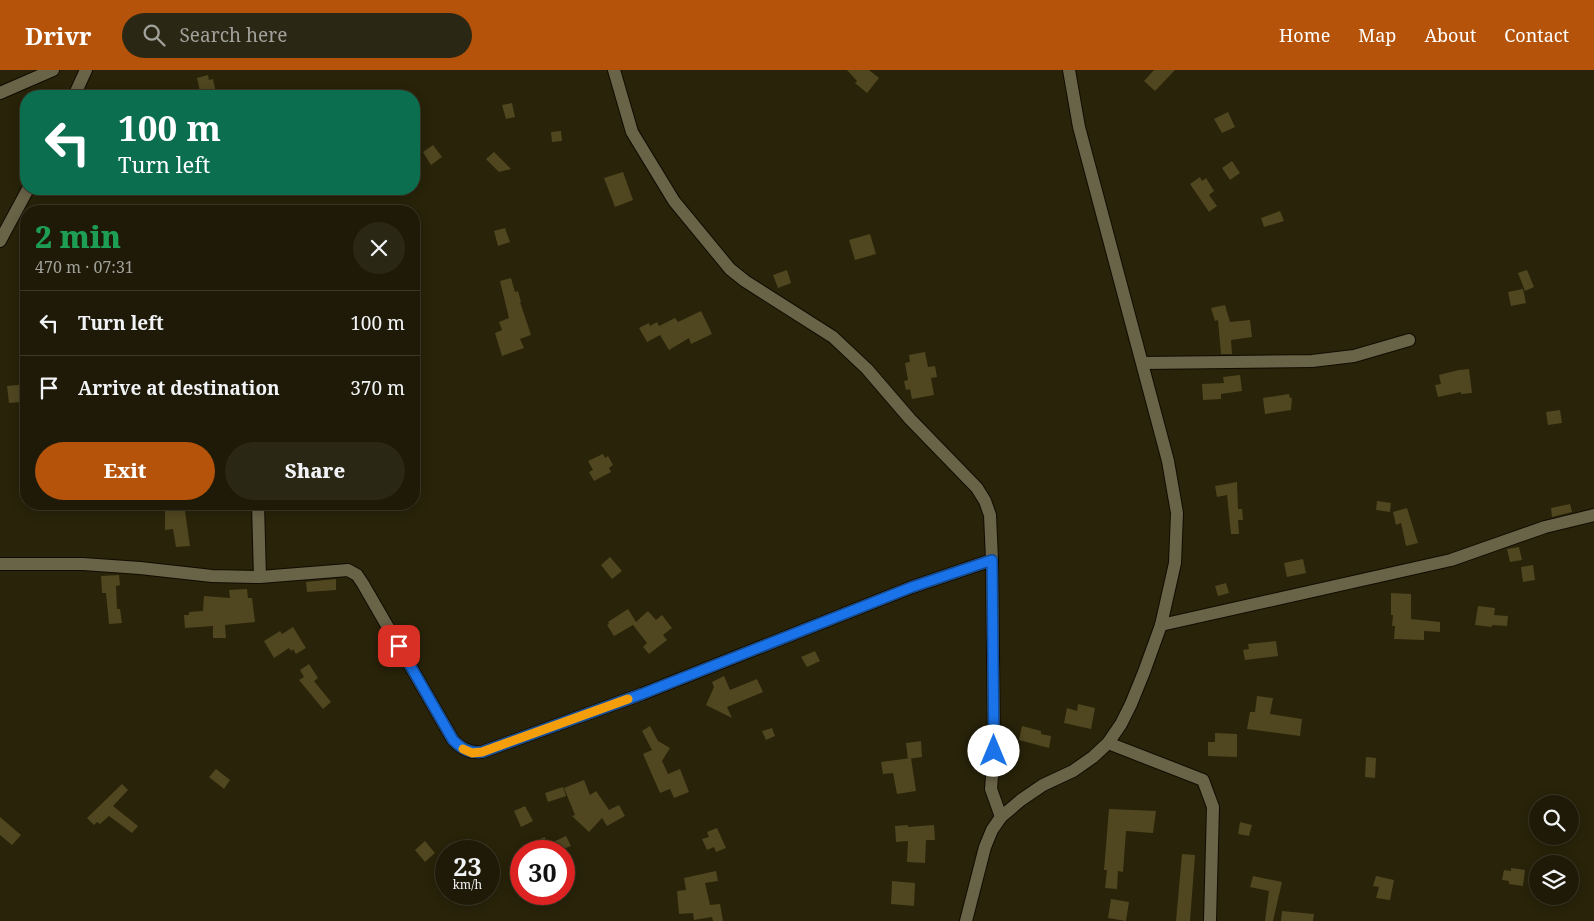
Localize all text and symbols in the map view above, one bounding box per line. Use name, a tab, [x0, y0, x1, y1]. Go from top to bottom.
search box	[122, 13, 472, 58]
text: Drivr	[25, 19, 92, 52]
icon: search	[140, 21, 168, 49]
text: Search here	[180, 22, 287, 48]
text: Home	[1279, 23, 1330, 47]
text: Map	[1358, 23, 1396, 47]
text: About	[1424, 23, 1476, 47]
text: Contact	[1504, 23, 1569, 47]
text: 100 m	[118, 104, 221, 151]
icon: left	[35, 110, 100, 175]
text: Turn left	[118, 149, 210, 179]
text: 2 min	[35, 216, 121, 257]
button: close	[353, 222, 405, 274]
text: 470 m · 07:31	[35, 256, 134, 278]
icon: left	[35, 309, 63, 337]
text: Turn left	[78, 310, 164, 336]
text: 100 m	[350, 310, 405, 336]
icon: arrive	[35, 374, 63, 402]
text: Arrive at destination	[78, 375, 280, 401]
text: 370 m	[350, 375, 405, 401]
button: Exit	[35, 442, 215, 500]
button: Share	[225, 442, 405, 500]
pin	[378, 625, 420, 667]
icon: arrive	[385, 632, 413, 660]
position arrow	[967, 724, 1019, 776]
map controls	[1529, 795, 1579, 905]
button: search	[1529, 795, 1579, 845]
speed limit sign: 30	[510, 840, 575, 905]
text: 23	[453, 849, 482, 883]
button: layers	[1529, 855, 1579, 905]
text: km/h	[453, 876, 482, 893]

